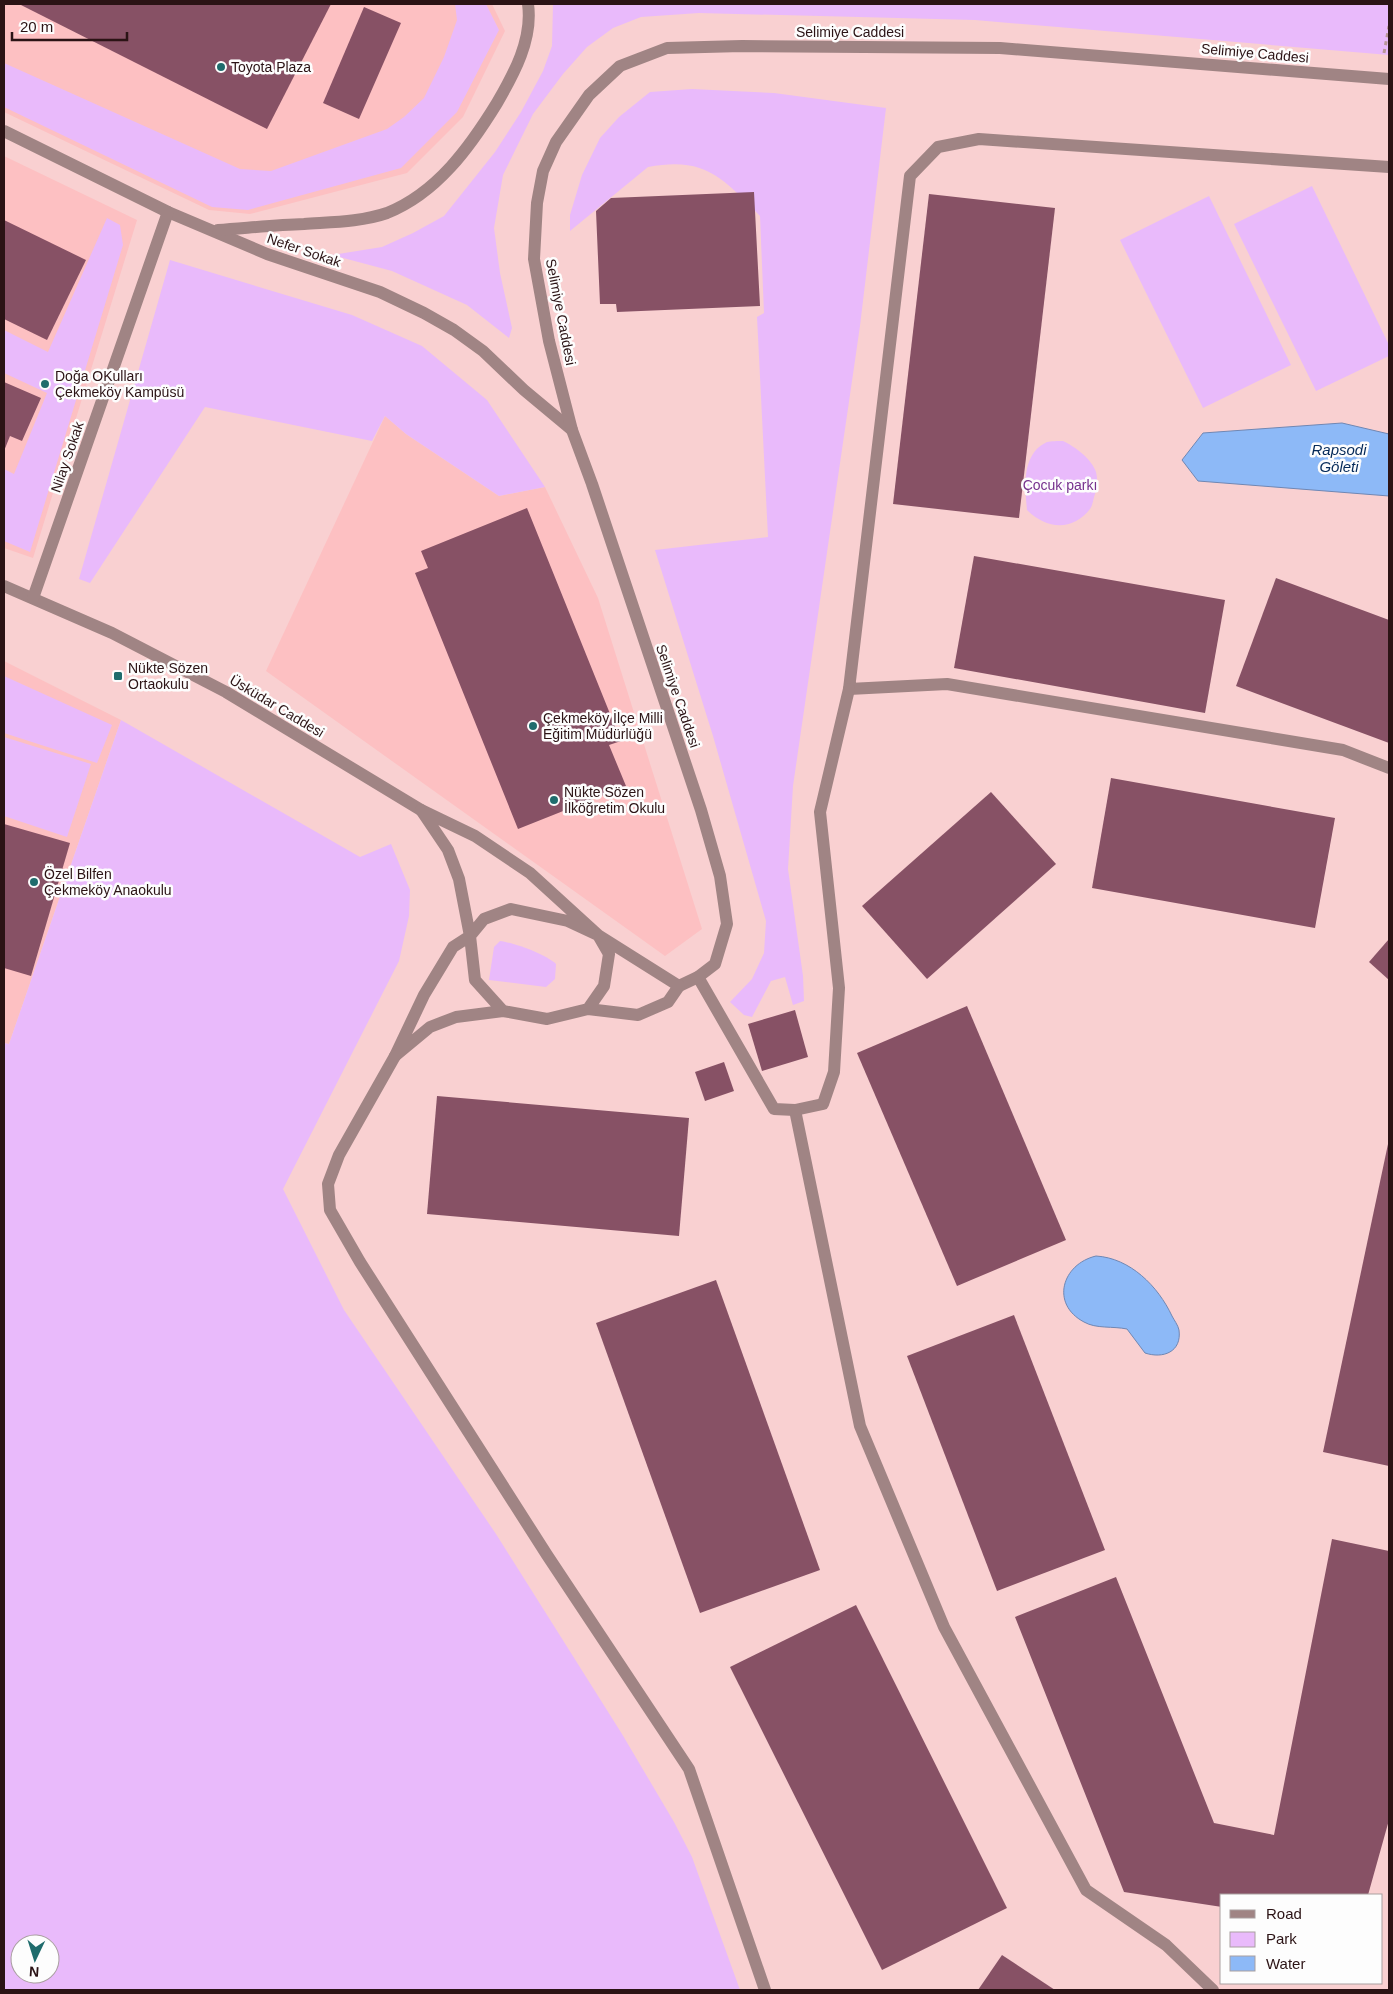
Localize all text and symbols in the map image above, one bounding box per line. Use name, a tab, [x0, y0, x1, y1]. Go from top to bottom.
scale bar	[12, 10, 128, 42]
text: 20 m	[20, 18, 53, 35]
street label: Selimiye Caddesi	[796, 24, 904, 40]
street label: Selimiye Caddesi	[1200, 40, 1310, 66]
place label: Toyota Plaza	[231, 59, 311, 75]
marker: Toyota Plaza	[215, 61, 227, 73]
street label: Nefer Sokak	[265, 230, 344, 270]
street label: Selimiye Caddesi	[543, 257, 579, 367]
place label: Doğa OKulları Çekmeköy Kampüsü	[55, 368, 184, 400]
marker: Doğa OKulları Çekmeköy Kampüsü	[39, 378, 51, 390]
street label: Nilay Sokak	[47, 419, 87, 495]
water label: Rapsodi Göleti	[1311, 441, 1367, 475]
park label: Çocuk parkı	[1023, 477, 1097, 493]
street label: Selimiye Caddesi	[653, 642, 703, 750]
place label: Nükte Sözen Ortaokulu	[128, 660, 208, 692]
marker: Nükte Sözen Ortaokulu	[112, 670, 124, 682]
street label: Üsküdar Caddesi	[227, 671, 328, 741]
place label: Çekmeköy İlçe Milli Eğitim Müdürlüğü	[543, 709, 663, 742]
marker: Çekmeköy İlçe Milli Eğitim Müdürlüğü	[527, 720, 539, 732]
place label: Nükte Sözen İlköğretim Okulu	[564, 784, 665, 816]
marker: Nükte Sözen İlköğretim Okulu	[548, 794, 560, 806]
place label: Özel Bilfen Çekmeköy Anaokulu	[44, 865, 172, 898]
marker: Özel Bilfen Çekmeköy Anaokulu	[28, 876, 40, 888]
legend	[1220, 1894, 1383, 1984]
text: Road	[1266, 1905, 1302, 1922]
text: Park	[1266, 1930, 1297, 1947]
north arrow	[10, 1934, 60, 1984]
text: Water	[1266, 1955, 1305, 1972]
text: N	[28, 1964, 40, 1980]

